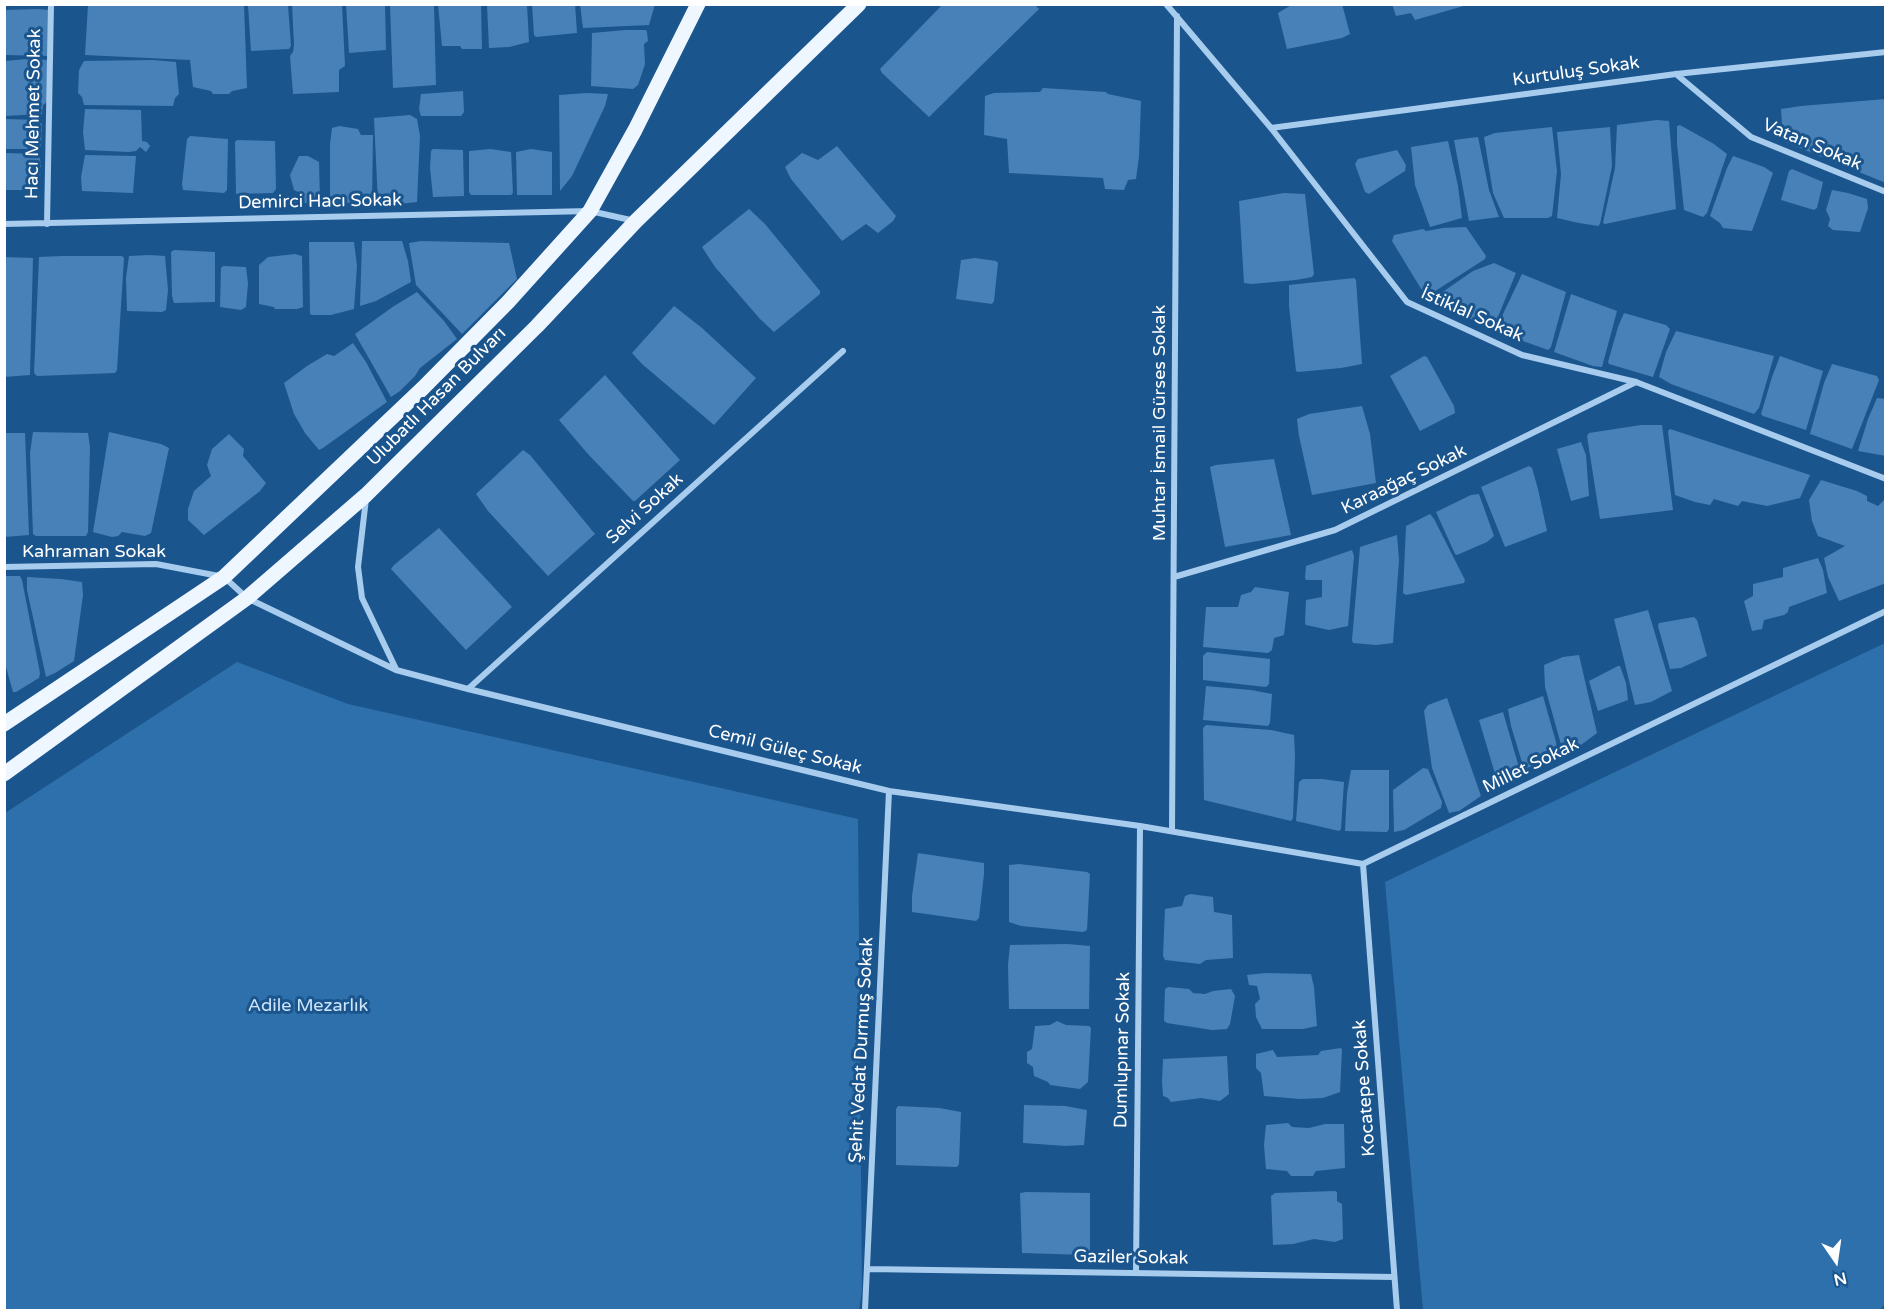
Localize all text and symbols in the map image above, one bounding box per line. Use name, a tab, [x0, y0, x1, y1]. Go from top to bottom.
street label: Hacı Mehmet Sokak	[22, 29, 46, 199]
street label: Kurtuluş Sokak	[1511, 52, 1641, 92]
street label: Vatan Sokak	[1759, 114, 1865, 176]
street label: Demirci Hacı Sokak	[238, 190, 402, 214]
street label: İstiklal Sokak	[1417, 283, 1527, 347]
street label: Muhtar İsmail Gürses Sokak	[1149, 305, 1171, 541]
street label: Ulubatlı Hasan Bulvarı	[363, 323, 511, 471]
street label: Karaağaç Sokak	[1338, 440, 1470, 520]
street label: Selvi Sokak	[602, 469, 688, 549]
street label: Kahraman Sokak	[22, 541, 166, 563]
street label: Cemil Güleç Sokak	[706, 720, 864, 780]
street label: Millet Sokak	[1480, 734, 1582, 798]
street label: Şehit Vedat Durmuş Sokak	[845, 936, 879, 1164]
street label: Dumlupınar Sokak	[1111, 972, 1135, 1128]
park label: Adile Mezarlık	[248, 995, 368, 1017]
street label: Kocatepe Sokak	[1349, 1019, 1381, 1157]
north arrow	[1806, 1231, 1866, 1291]
street label: Gaziler Sokak	[1073, 1246, 1189, 1270]
text: N	[1832, 1267, 1849, 1290]

